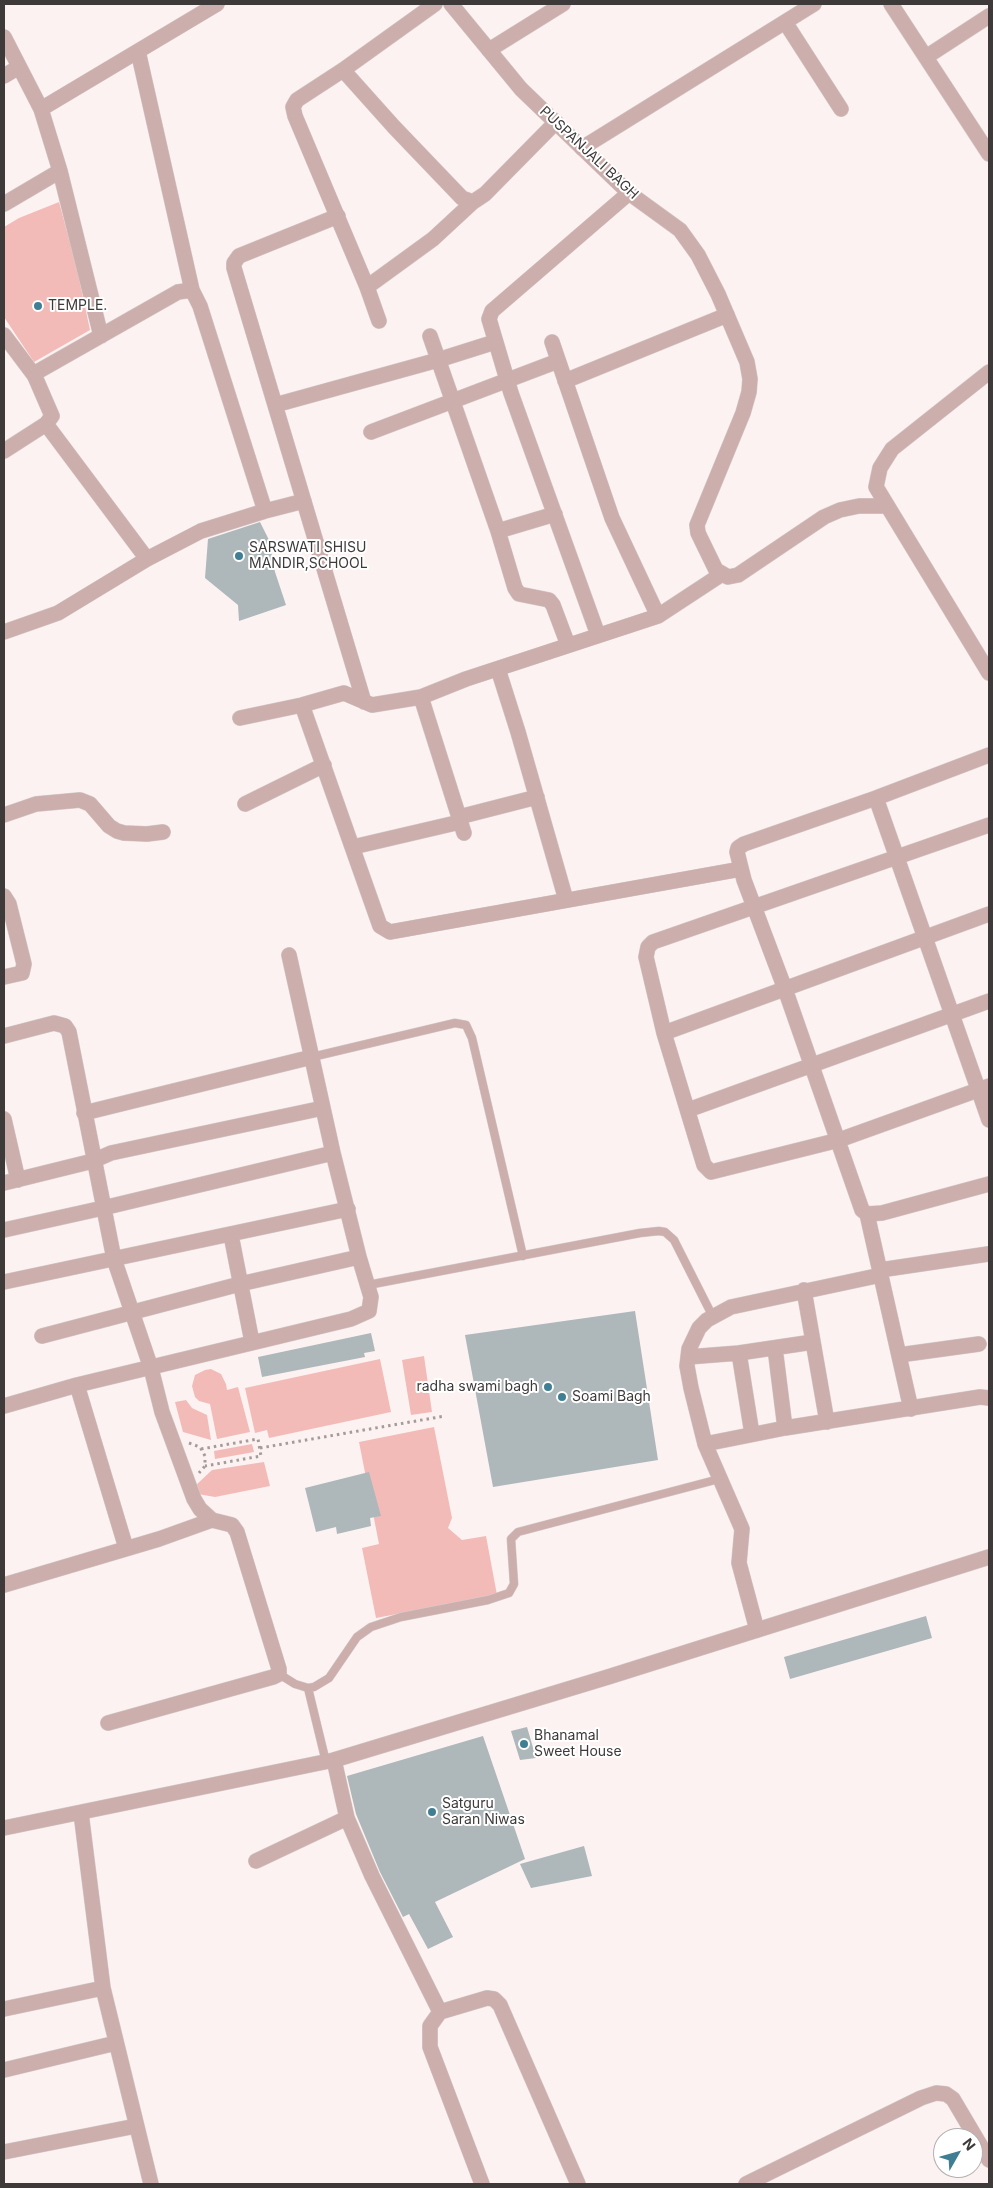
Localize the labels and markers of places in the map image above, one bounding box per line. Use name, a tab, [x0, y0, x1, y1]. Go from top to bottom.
place label: TEMPLE.	[48, 298, 107, 314]
marker: TEMPLE.	[32, 300, 44, 312]
place label: SARSWATI SHISU MANDIR,SCHOOL	[249, 540, 368, 572]
marker: SARSWATI SHISU MANDIR,SCHOOL	[233, 550, 245, 562]
place label: radha swami bagh	[416, 1379, 538, 1395]
marker: radha swami bagh	[542, 1381, 554, 1393]
place label: Soami Bagh	[572, 1389, 651, 1405]
marker: Soami Bagh	[556, 1391, 568, 1403]
place label: Bhanamal Sweet House	[534, 1728, 622, 1760]
marker: Bhanamal Sweet House	[518, 1738, 530, 1750]
place label: Satguru Saran Niwas	[442, 1796, 525, 1828]
marker: Satguru Saran Niwas	[426, 1806, 438, 1818]

